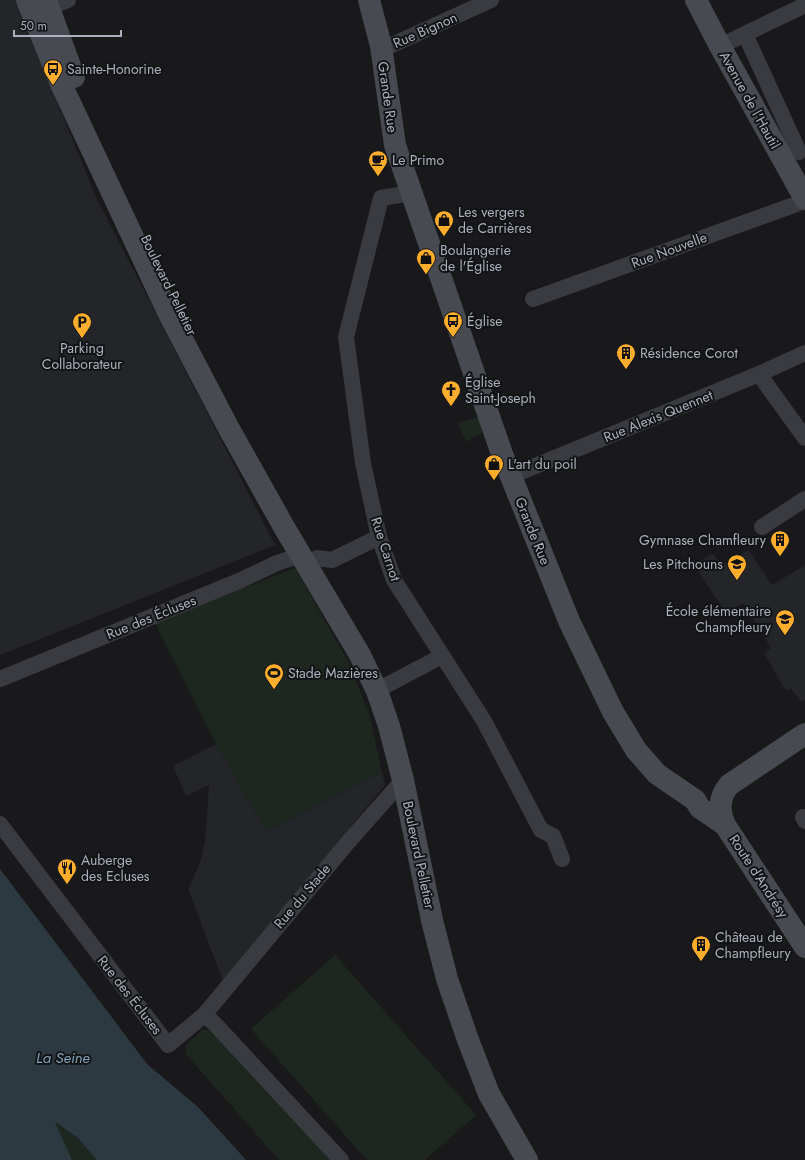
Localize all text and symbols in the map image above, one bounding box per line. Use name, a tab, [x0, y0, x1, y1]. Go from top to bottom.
street label: Rue Bignon	[390, 7, 460, 53]
scale bar	[14, 12, 121, 38]
text: 50 m	[20, 17, 47, 35]
street label: Avenue de l'Hautil	[715, 48, 785, 152]
bus stop icon: Sainte-Honorine	[42, 58, 64, 86]
place label: Sainte-Honorine	[67, 59, 162, 79]
street label: Grande Rue	[373, 60, 403, 134]
cafe icon: Le Primo	[367, 149, 389, 177]
place label: Le Primo	[392, 150, 444, 170]
place label: Les vergers de Carrières	[458, 202, 532, 238]
shop icon: Les vergers de Carrières	[433, 209, 455, 237]
street label: Rue Nouvelle	[628, 227, 710, 273]
street label: Boulevard Pelletier	[136, 231, 202, 339]
place label: Boulangerie de l'Église	[440, 240, 511, 276]
shop icon: Boulangerie de l'Église	[415, 247, 437, 275]
bus stop icon: Église	[442, 310, 464, 338]
parking icon: Parking Collaborateur	[71, 311, 93, 339]
place label: Église	[467, 311, 502, 331]
place label: Parking Collaborateur	[42, 338, 122, 374]
building icon: Résidence Corot	[615, 342, 637, 370]
place label: Résidence Corot	[640, 343, 738, 363]
place label: Église Saint-Joseph	[465, 372, 536, 408]
church icon: Église Saint-Joseph	[440, 379, 462, 407]
street label: Rue Alexis Quennet	[600, 385, 716, 447]
shop icon: L'art du poil	[483, 453, 505, 481]
place label: L'art du poil	[508, 454, 577, 474]
street label: Grande Rue	[510, 494, 556, 568]
street label: Rue Carnot	[366, 514, 406, 584]
building icon: Gymnase Chamfleury	[769, 529, 791, 557]
place label: Gymnase Chamfleury	[639, 530, 767, 550]
school or university icon: Les Pitchouns	[726, 553, 748, 581]
place label: Les Pitchouns	[643, 554, 723, 574]
street label: Rue des Écluses	[103, 590, 199, 644]
place label: École élémentaire Champfleury	[666, 601, 772, 637]
school or university icon: École élémentaire Champfleury	[774, 608, 796, 636]
sports icon: Stade Mazières	[263, 662, 285, 690]
place label: Stade Mazières	[288, 663, 378, 683]
street label: Boulevard Pelletier	[398, 799, 440, 911]
street label: Route d'Andrésy	[725, 830, 794, 922]
place label: Auberge des Ecluses	[81, 850, 150, 886]
restaurant icon: Auberge des Ecluses	[56, 857, 78, 885]
street label: Rue du Stade	[269, 859, 335, 933]
place label: Château de Champfleury	[715, 927, 792, 963]
building icon: Château de Champfleury	[690, 934, 712, 962]
street label: Rue des Écluses	[93, 951, 167, 1039]
water label: La Seine	[36, 1047, 90, 1069]

